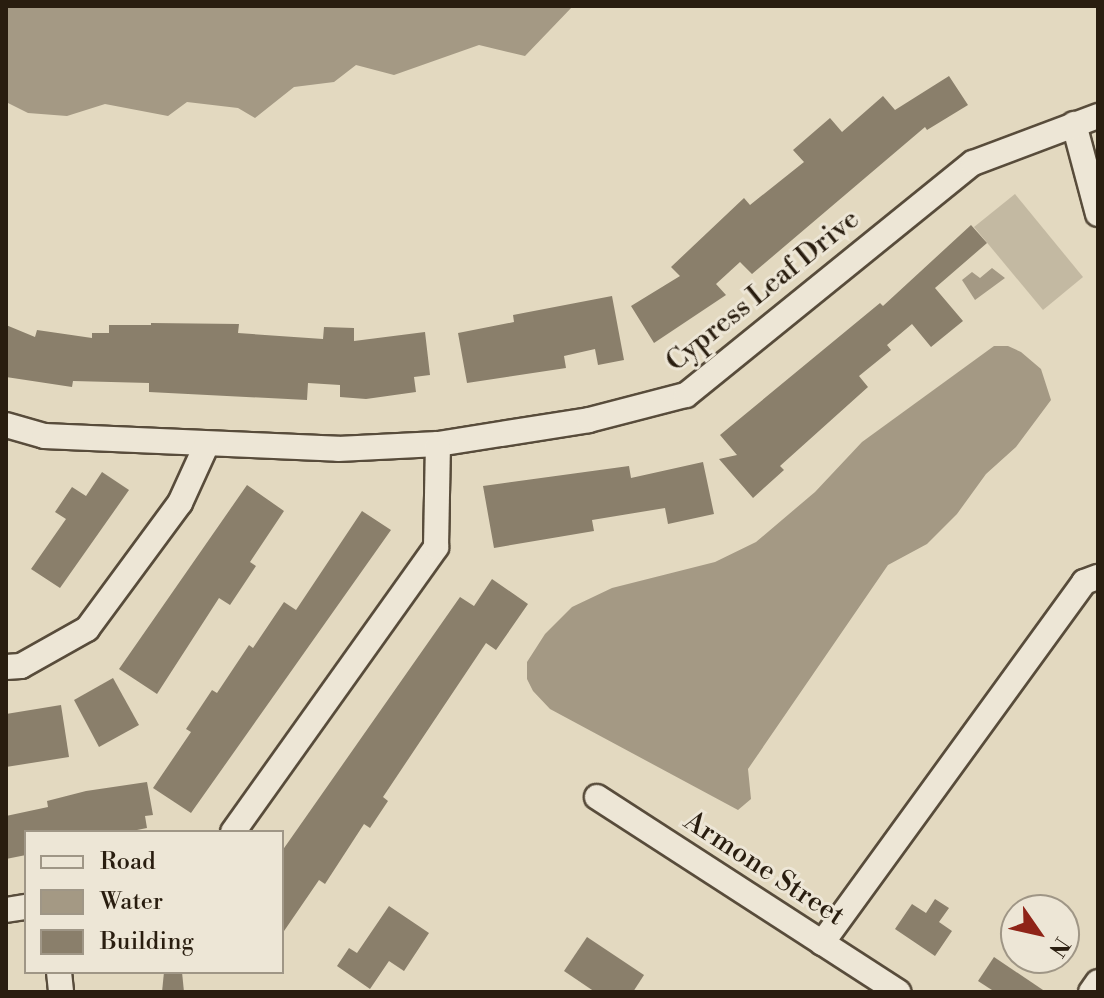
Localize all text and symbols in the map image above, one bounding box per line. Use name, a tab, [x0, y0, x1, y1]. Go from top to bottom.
street label: Cypress Leaf Drive	[660, 203, 866, 379]
street label: Armone Street	[677, 805, 851, 933]
legend	[24, 830, 284, 974]
text: Road	[100, 847, 156, 877]
text: Water	[100, 887, 163, 917]
north arrow	[1000, 894, 1080, 974]
text: Building	[100, 927, 194, 957]
text: N	[1043, 932, 1075, 961]

